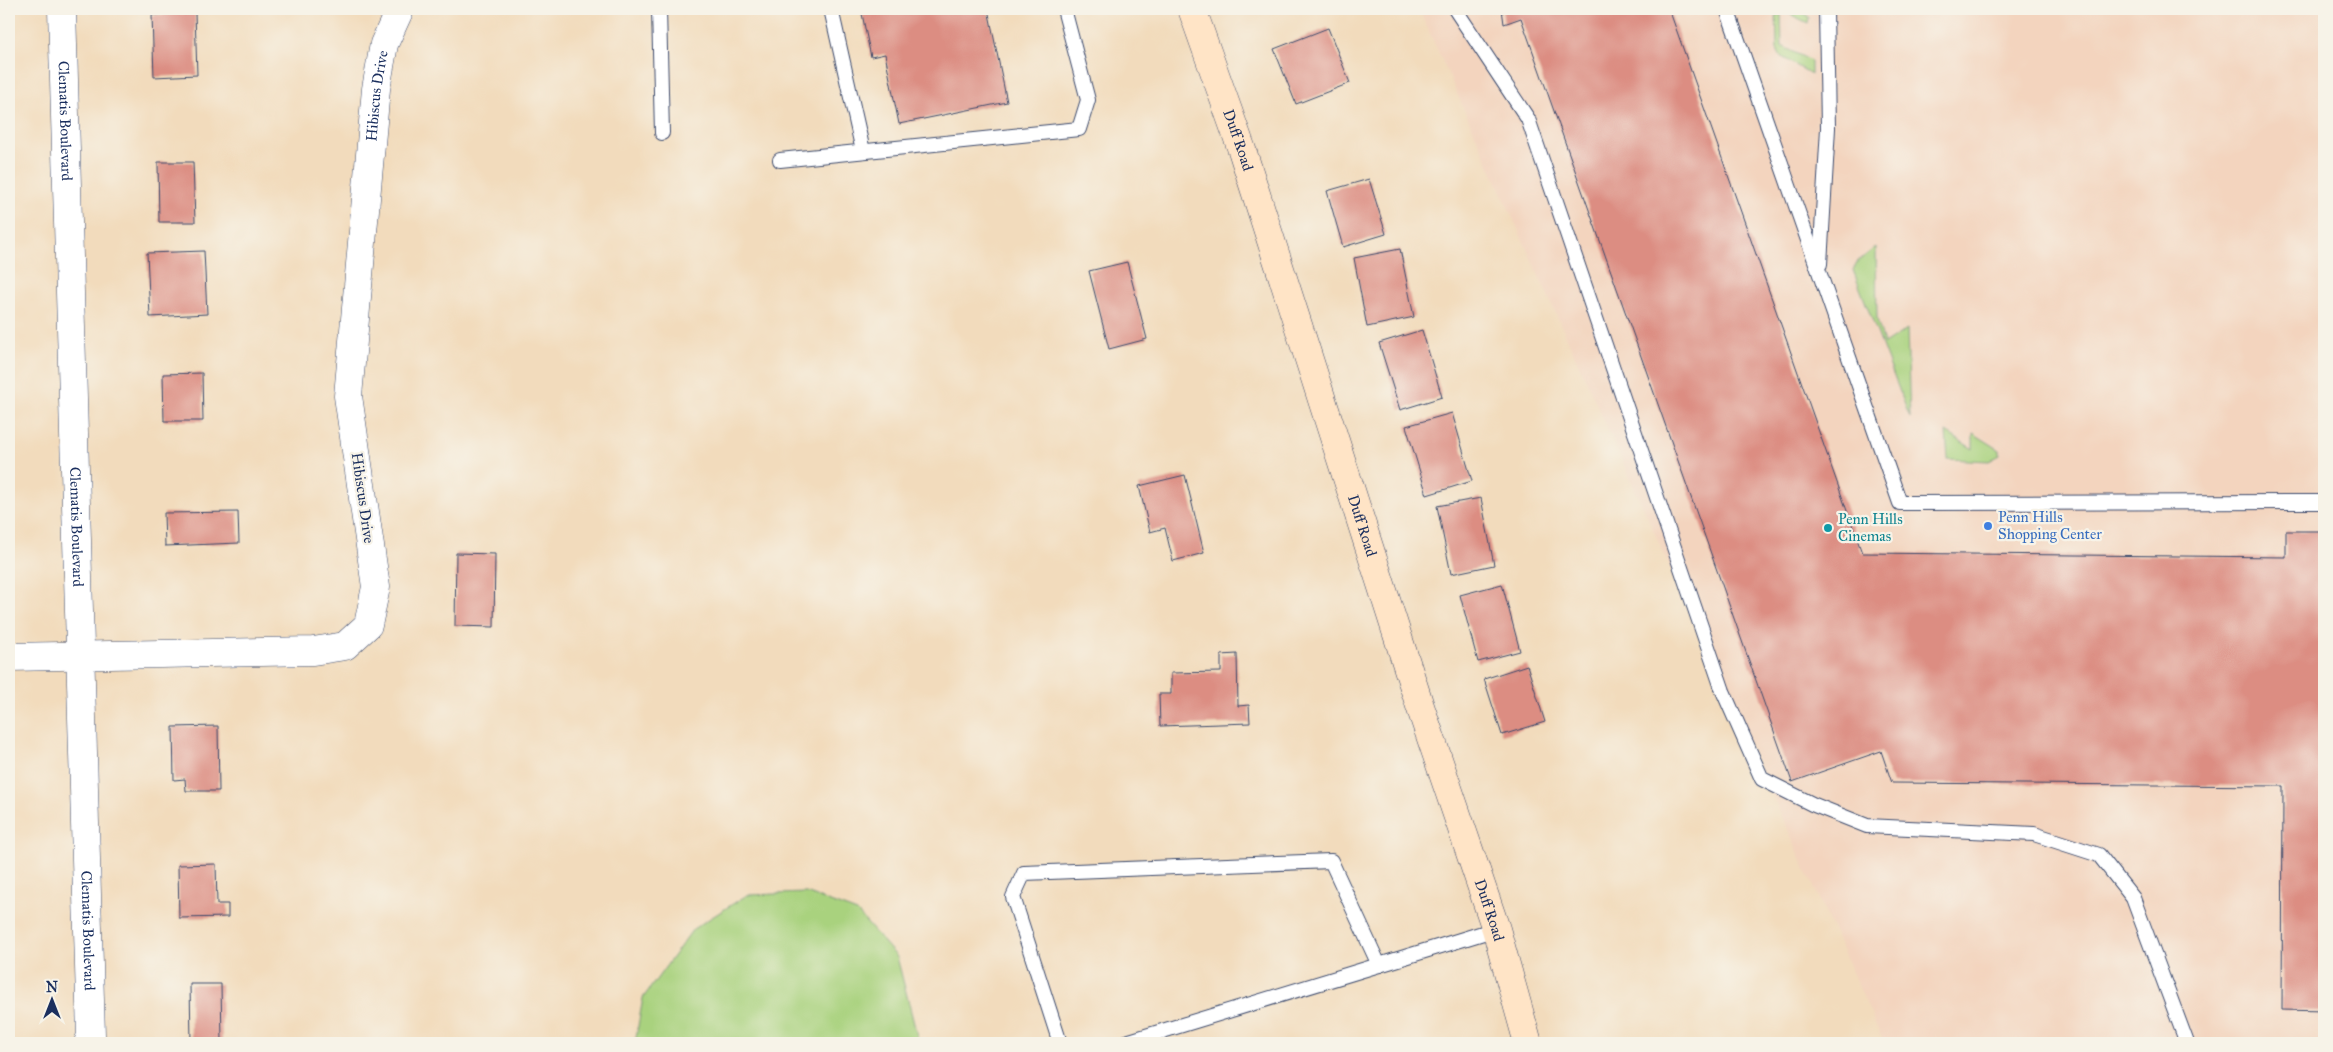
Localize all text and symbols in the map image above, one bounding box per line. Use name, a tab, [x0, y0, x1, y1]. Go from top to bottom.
street label: Hibiscus Drive	[362, 49, 392, 142]
street label: Clematis Boulevard	[54, 61, 76, 182]
street label: Duff Road	[1219, 107, 1257, 174]
street label: Hibiscus Drive	[348, 451, 378, 545]
street label: Clematis Boulevard	[66, 467, 87, 588]
street label: Duff Road	[1344, 492, 1381, 559]
place label: Penn Hills Shopping Center	[1998, 508, 2102, 543]
place label: Penn Hills Cinemas	[1838, 510, 1903, 545]
marker: Penn Hills Shopping Center	[1982, 520, 1994, 532]
marker: Penn Hills Cinemas	[1822, 522, 1834, 534]
street label: Clematis Boulevard	[77, 870, 99, 991]
street label: Duff Road	[1471, 877, 1508, 943]
north arrow	[28, 974, 78, 1024]
text: N	[46, 979, 58, 996]

